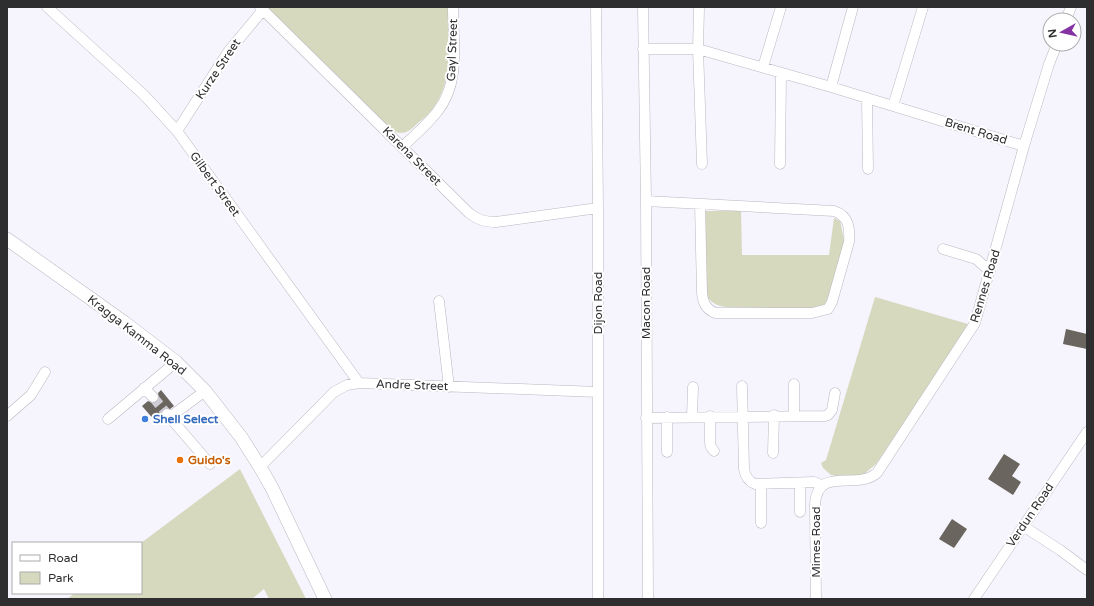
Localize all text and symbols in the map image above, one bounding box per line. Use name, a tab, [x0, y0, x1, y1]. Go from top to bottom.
north arrow	[1042, 12, 1082, 52]
street label: Gayl Street	[444, 18, 460, 82]
text: N	[1046, 28, 1060, 39]
street label: Kurze Street	[193, 36, 244, 102]
street label: Brent Road	[943, 115, 1009, 147]
street label: Karena Street	[380, 124, 445, 189]
street label: Gilbert Street	[187, 149, 243, 219]
street label: Rennes Road	[967, 248, 1003, 324]
street label: Macon Road	[639, 267, 653, 339]
street label: Dijon Road	[591, 272, 605, 334]
street label: Kragga Kamma Road	[85, 292, 189, 378]
street label: Andre Street	[376, 377, 449, 393]
place label: Shell Select	[153, 412, 219, 426]
marker: Shell Select	[140, 414, 150, 424]
place label: Guido's	[188, 453, 231, 467]
marker: Guido's	[175, 455, 185, 465]
street label: Verdun Road	[1003, 480, 1057, 550]
street label: Mimes Road	[809, 506, 823, 578]
legend	[12, 542, 142, 594]
text: Road	[48, 551, 78, 565]
text: Park	[48, 571, 74, 585]

